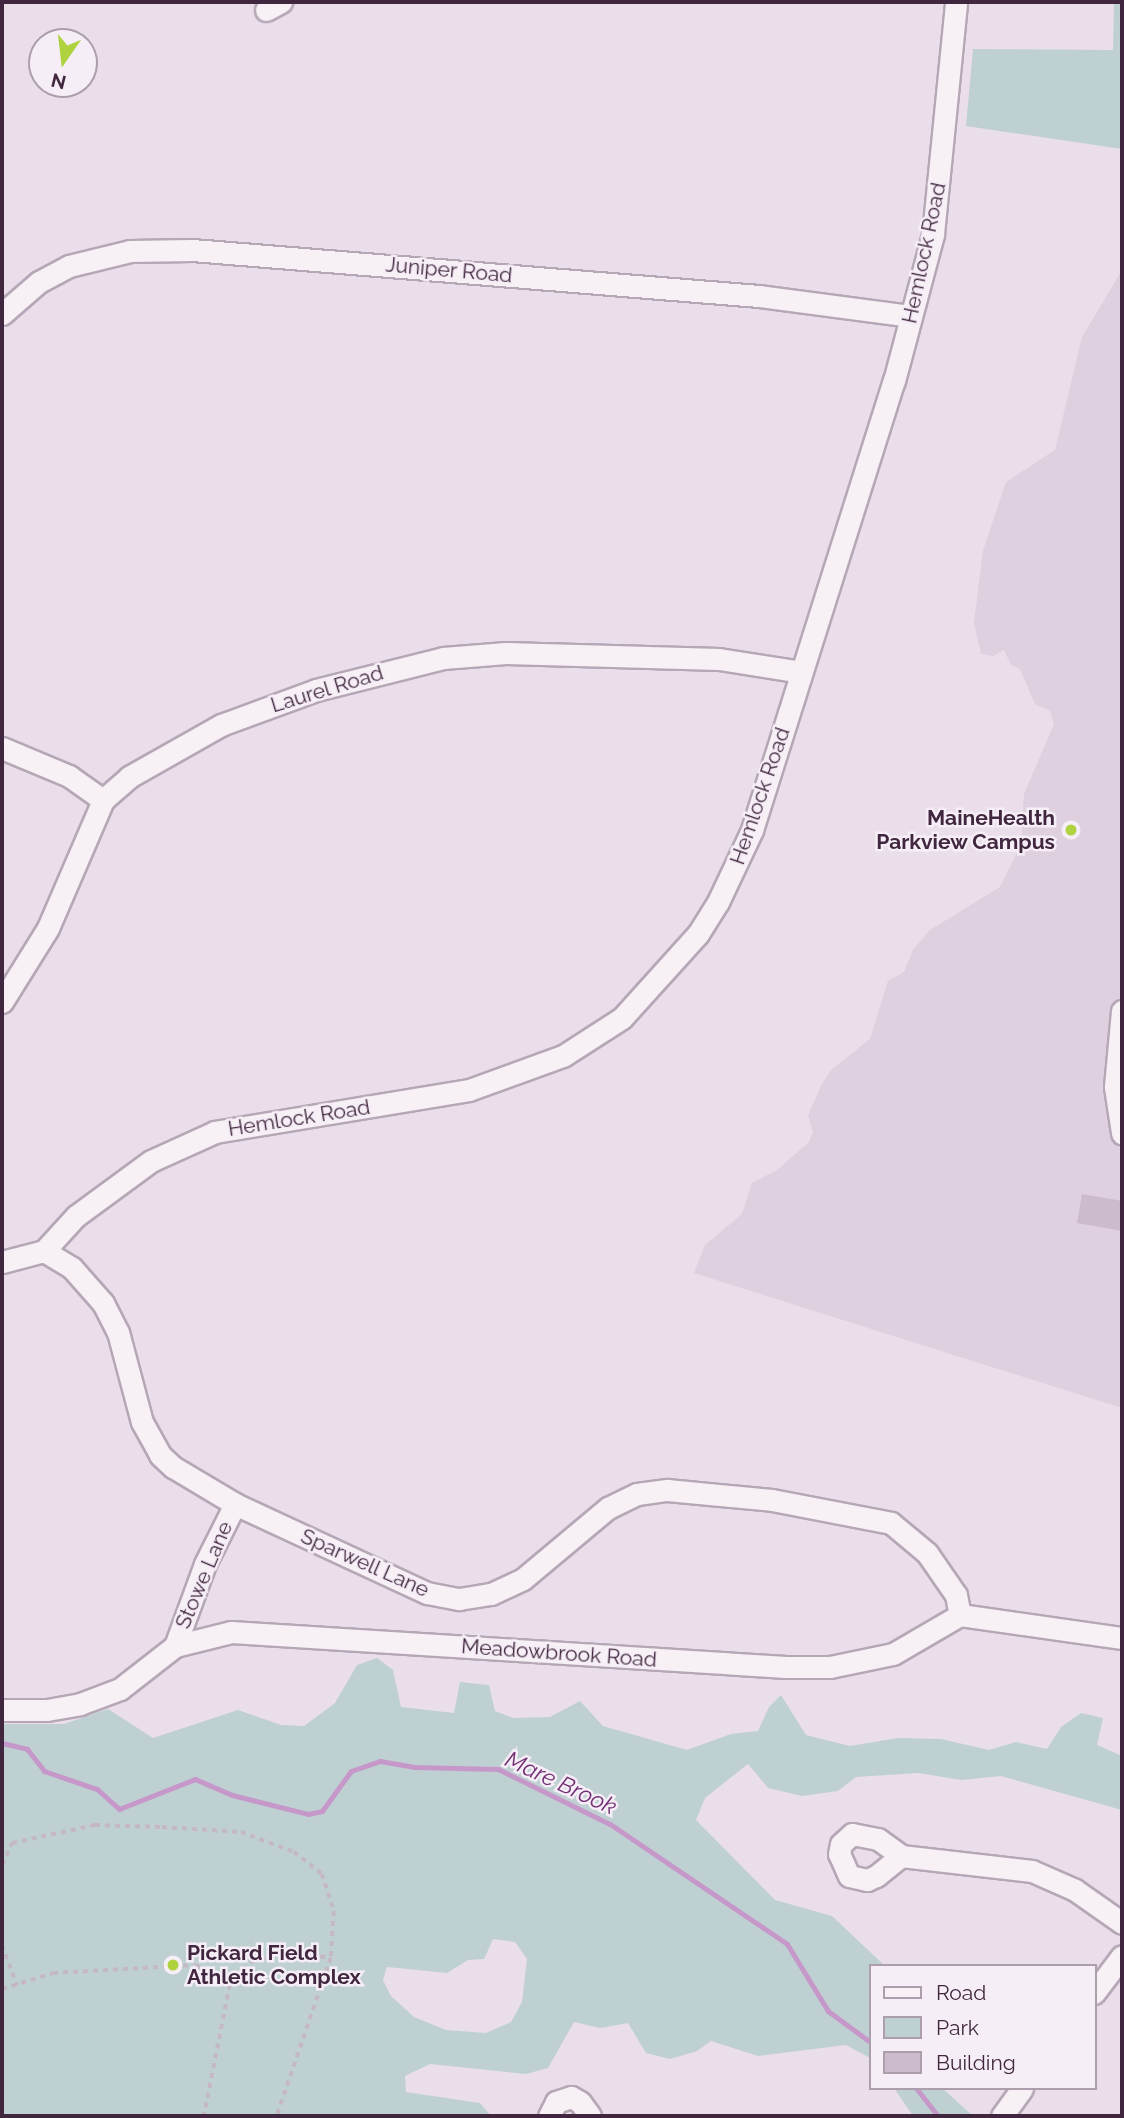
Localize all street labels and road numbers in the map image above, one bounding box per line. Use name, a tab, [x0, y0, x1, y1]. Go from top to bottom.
street label: Hemlock Road	[897, 180, 951, 326]
street label: Juniper Road	[384, 252, 514, 288]
street label: Laurel Road	[267, 660, 387, 718]
street label: Hemlock Road	[725, 724, 795, 868]
street label: Hemlock Road	[226, 1094, 372, 1142]
street label: Stowe Lane	[170, 1518, 238, 1632]
street label: Sparwell Lane	[297, 1523, 433, 1603]
street label: Meadowbrook Road	[460, 1634, 658, 1672]

